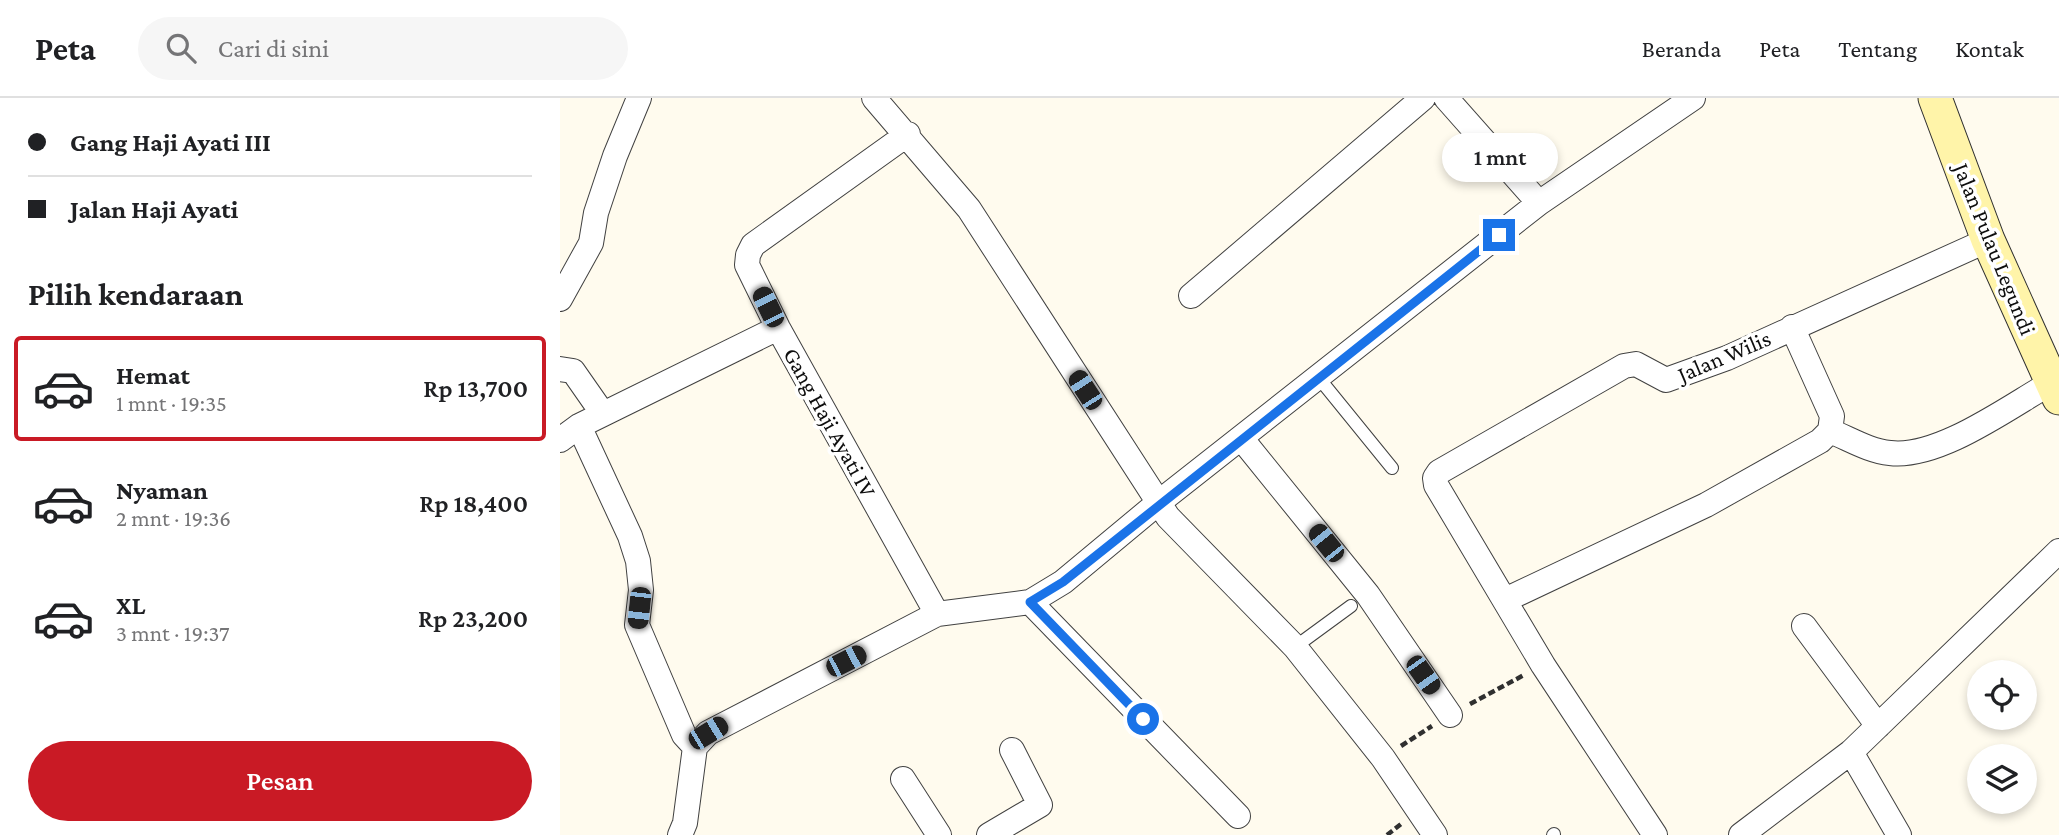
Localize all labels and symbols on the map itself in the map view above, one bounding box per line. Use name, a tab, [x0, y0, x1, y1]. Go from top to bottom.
callout: 1 mnt	[1441, 134, 1557, 183]
street label: Jalan Pulau Legundi	[1948, 157, 2041, 339]
route end	[1483, 219, 1515, 251]
car	[750, 284, 787, 330]
street label: Jalan Wilis	[1672, 325, 1774, 388]
street label: Gang Haji Ayati IV	[778, 343, 882, 502]
car	[1065, 367, 1106, 413]
car	[1305, 520, 1348, 566]
car	[627, 586, 652, 630]
car	[823, 642, 870, 680]
car	[1403, 652, 1444, 698]
route start	[1127, 703, 1159, 735]
car	[685, 713, 732, 753]

